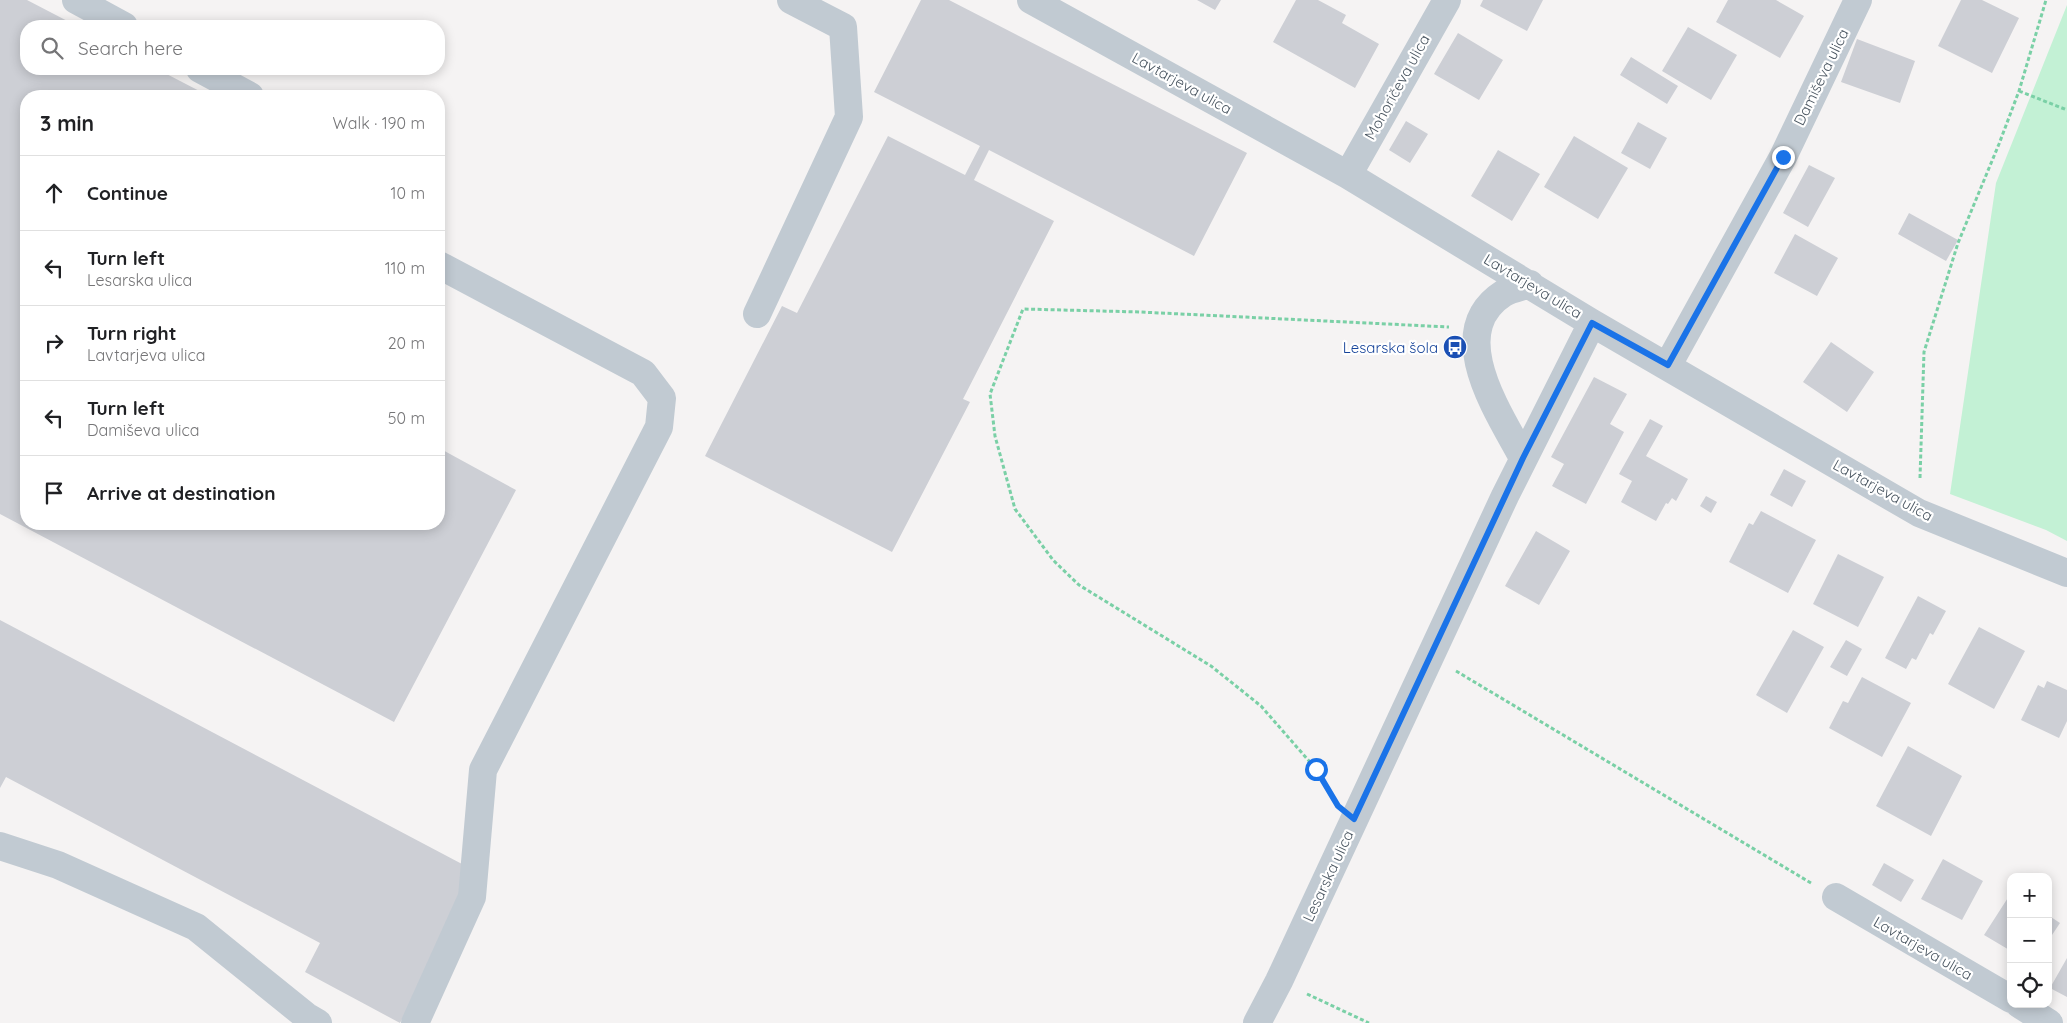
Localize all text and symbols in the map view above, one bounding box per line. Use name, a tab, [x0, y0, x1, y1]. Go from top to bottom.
search box	[20, 20, 445, 75]
street label: Damiševa ulica	[1789, 25, 1853, 129]
street label: Mohoričeva ulica	[1360, 31, 1434, 143]
icon: search	[38, 34, 66, 62]
text: Search here	[78, 36, 183, 60]
street label: Lavtarjeva ulica	[1129, 48, 1235, 118]
text: 3 min	[40, 110, 94, 136]
text: Walk · 190 m	[333, 113, 425, 133]
route end	[1772, 146, 1795, 169]
icon: ahead	[40, 179, 68, 207]
text: Continue	[87, 181, 168, 205]
text: 10 m	[391, 183, 425, 203]
text: Turn left	[87, 246, 165, 270]
street label: Lavtarjeva ulica	[1481, 249, 1585, 323]
icon: left	[40, 254, 68, 282]
text: 110 m	[385, 258, 425, 278]
text: Lesarska ulica	[87, 270, 192, 290]
text: Turn right	[87, 321, 176, 345]
icon: right	[40, 329, 68, 357]
text: 20 m	[388, 333, 425, 353]
bus stop icon: Lesarska šola	[1442, 334, 1468, 360]
place label: Lesarska šola	[1343, 338, 1438, 357]
text: Lavtarjeva ulica	[87, 345, 205, 365]
text: Turn left	[87, 396, 165, 420]
icon: left	[40, 404, 68, 432]
text: 50 m	[388, 408, 425, 428]
text: Damiševa ulica	[87, 420, 199, 440]
street label: Lavtarjeva ulica	[1830, 455, 1936, 525]
icon: arrive	[40, 479, 68, 507]
text: Arrive at destination	[87, 481, 276, 505]
route start	[1305, 758, 1328, 781]
street label: Lesarska ulica	[1299, 827, 1357, 925]
map controls	[2007, 873, 2052, 1008]
button: +	[2007, 873, 2052, 918]
street label: Lavtarjeva ulica	[1870, 912, 1976, 984]
button: −	[2007, 918, 2052, 963]
button: locate	[2007, 963, 2052, 1008]

